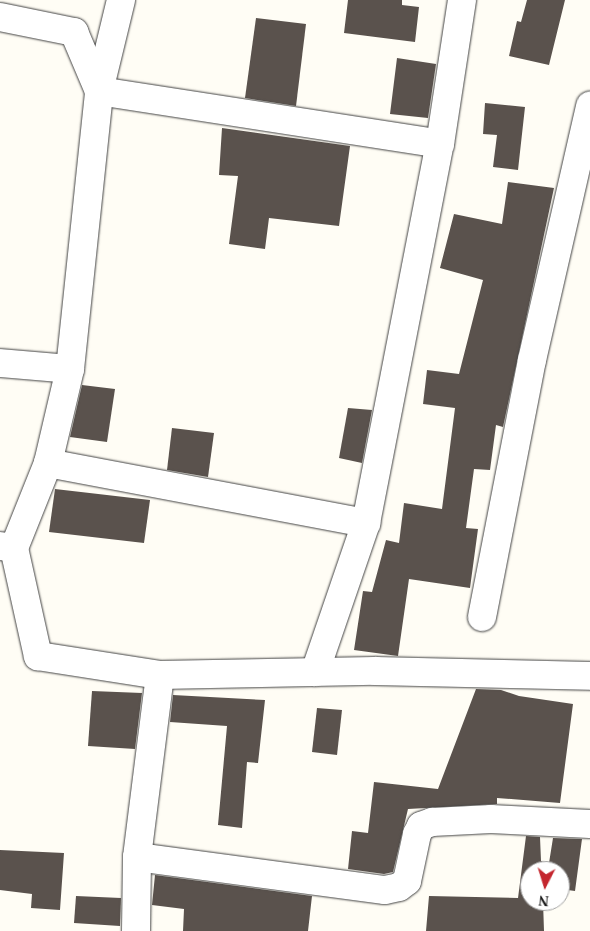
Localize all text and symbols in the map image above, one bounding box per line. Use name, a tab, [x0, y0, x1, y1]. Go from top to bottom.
north arrow	[520, 861, 570, 911]
text: N	[538, 893, 549, 908]

